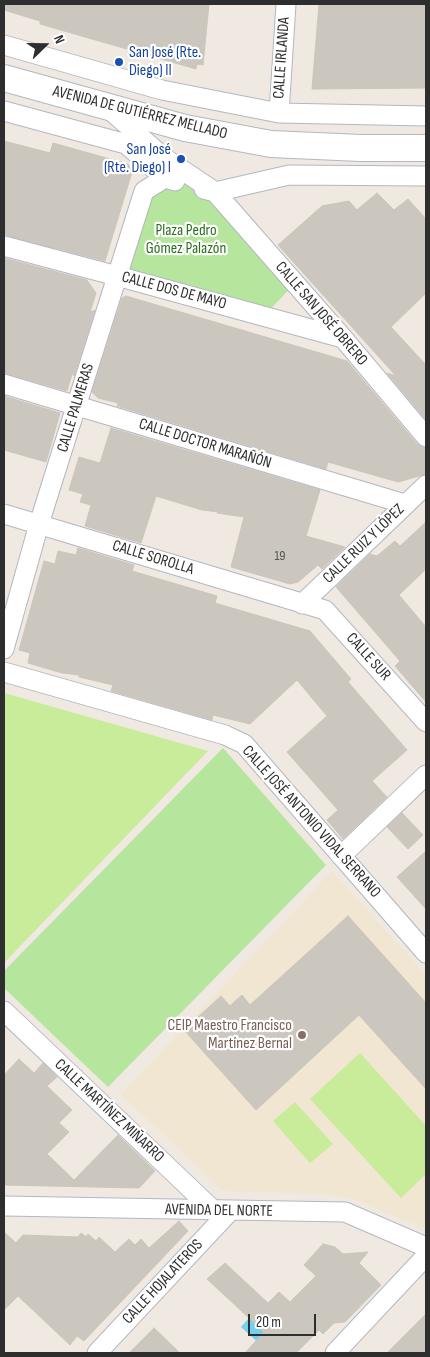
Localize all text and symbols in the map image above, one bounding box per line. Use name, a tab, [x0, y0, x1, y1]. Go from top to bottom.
street label: CALLE IRLANDA	[270, 17, 294, 99]
north arrow	[20, 20, 70, 70]
text: N	[50, 33, 69, 46]
place label: San José (Rte. Diego) II	[129, 43, 201, 81]
marker: San José (Rte. Diego) II	[113, 56, 125, 68]
street label: AVENIDA DE GUTIÉRREZ MELLADO	[51, 82, 229, 144]
place label: San José (Rte. Diego) I	[104, 140, 171, 178]
marker: San José (Rte. Diego) I	[175, 153, 187, 165]
park label: Plaza Pedro Gómez Palazón	[146, 221, 226, 259]
street label: CALLE SAN JOSÉ OBRERO	[271, 258, 371, 370]
street label: CALLE DOS DE MAYO	[120, 268, 228, 314]
street label: CALLE PALMERAS	[53, 361, 99, 455]
street label: CALLE DOCTOR MARAÑÓN	[136, 415, 274, 473]
street label: CALLE RUIZ Y LÓPEZ	[319, 500, 409, 588]
street label: CALLE SOROLLA	[110, 536, 196, 580]
house number: 19	[274, 548, 286, 564]
street label: CALLE SUR	[342, 629, 394, 685]
street label: CALLE JOSÉ ANTONIO VIDAL SERRANO	[238, 742, 384, 902]
place label: CEIP Maestro Francisco Martínez Bernal	[167, 1016, 292, 1054]
marker: CEIP Maestro Francisco Martínez Bernal	[296, 1029, 308, 1041]
street label: CALLE MARTÍNEZ MIÑARRO	[50, 1055, 168, 1167]
street label: AVENIDA DEL NORTE	[165, 1200, 273, 1222]
street label: CALLE HOJALATEROS	[119, 1236, 207, 1328]
scale bar	[250, 1304, 318, 1336]
text: 20 m	[256, 1313, 281, 1332]

